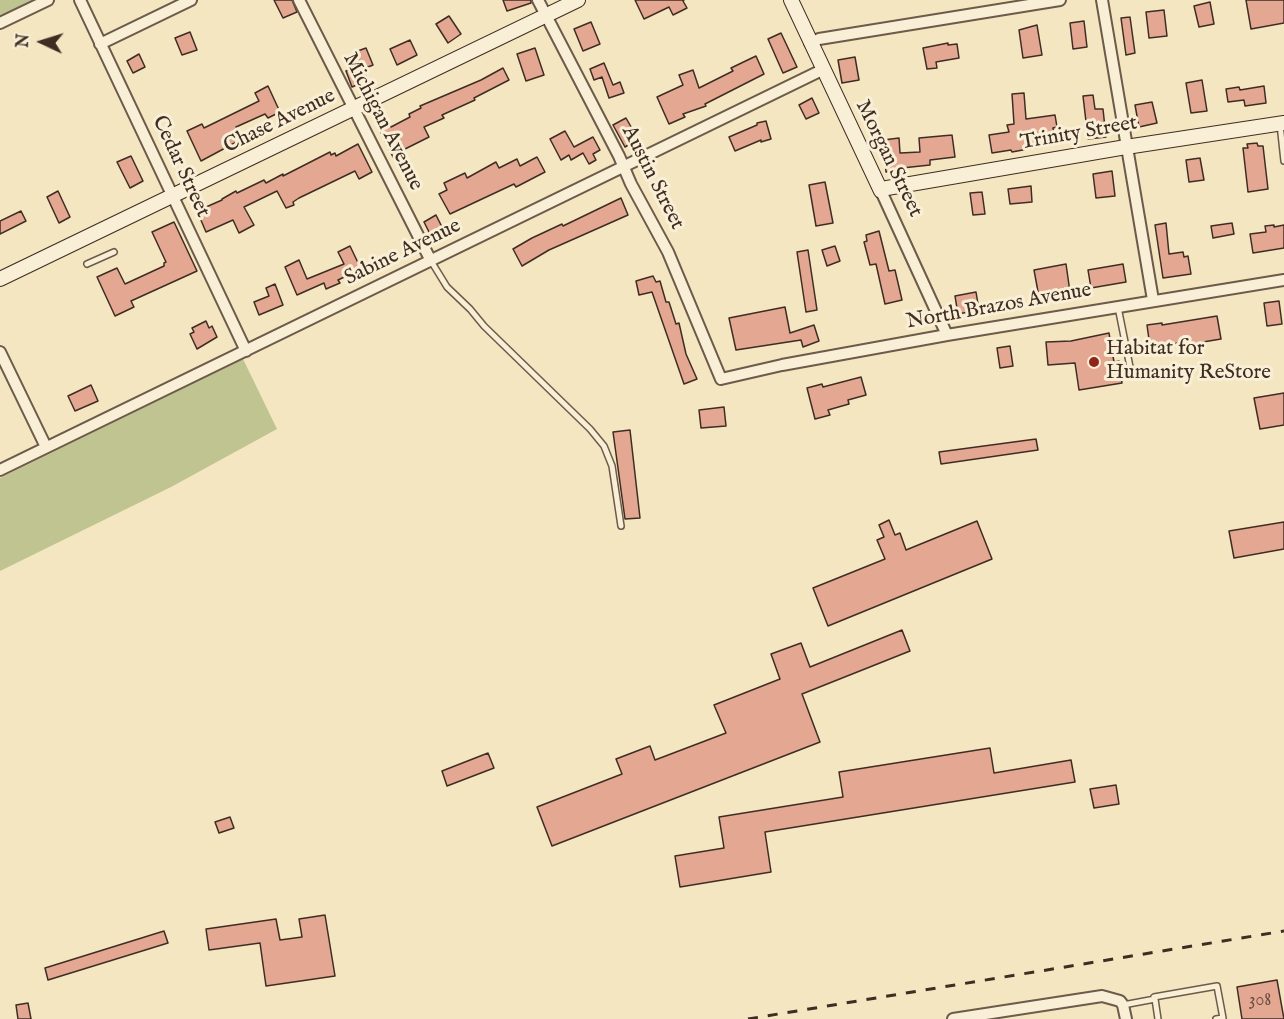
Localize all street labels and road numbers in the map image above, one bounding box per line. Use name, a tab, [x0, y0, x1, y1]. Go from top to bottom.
street label: Michigan Avenue	[336, 49, 428, 195]
street label: Chase Avenue	[220, 84, 340, 160]
street label: Morgan Street	[849, 96, 927, 222]
street label: Trinity Street	[1019, 111, 1139, 157]
street label: Cedar Street	[145, 112, 215, 222]
street label: Austin Street	[615, 122, 689, 234]
street label: Sabine Avenue	[341, 214, 465, 292]
street label: North Brazos Avenue	[905, 278, 1093, 336]

